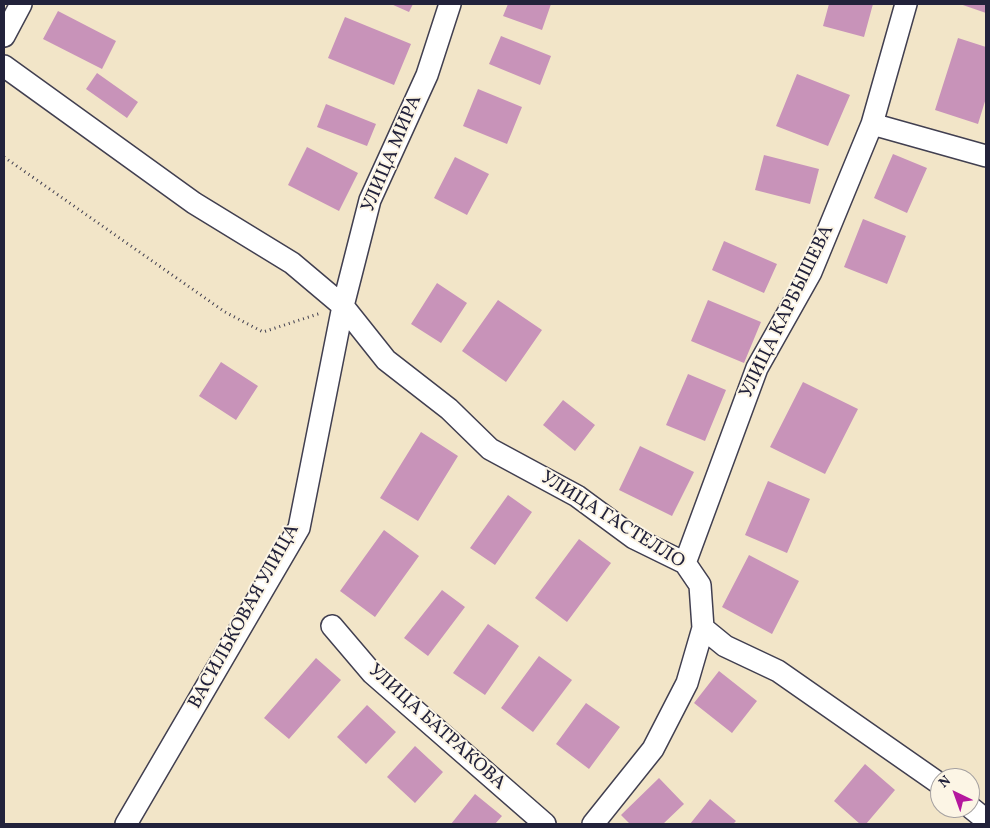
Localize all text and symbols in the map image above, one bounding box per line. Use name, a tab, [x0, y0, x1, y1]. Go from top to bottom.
street label: УЛИЦА МИРА	[358, 92, 428, 216]
street label: УЛИЦА КАРБЫШЕВА	[736, 222, 840, 402]
street label: УЛИЦА ГАСТЕЛЛО	[536, 467, 688, 575]
street label: ВАСИЛЬКОВАЯ УЛИЦА	[185, 521, 305, 713]
street label: УЛИЦА БАТРАКОВА	[362, 660, 510, 796]
north arrow	[930, 768, 980, 818]
text: N	[935, 772, 955, 793]

